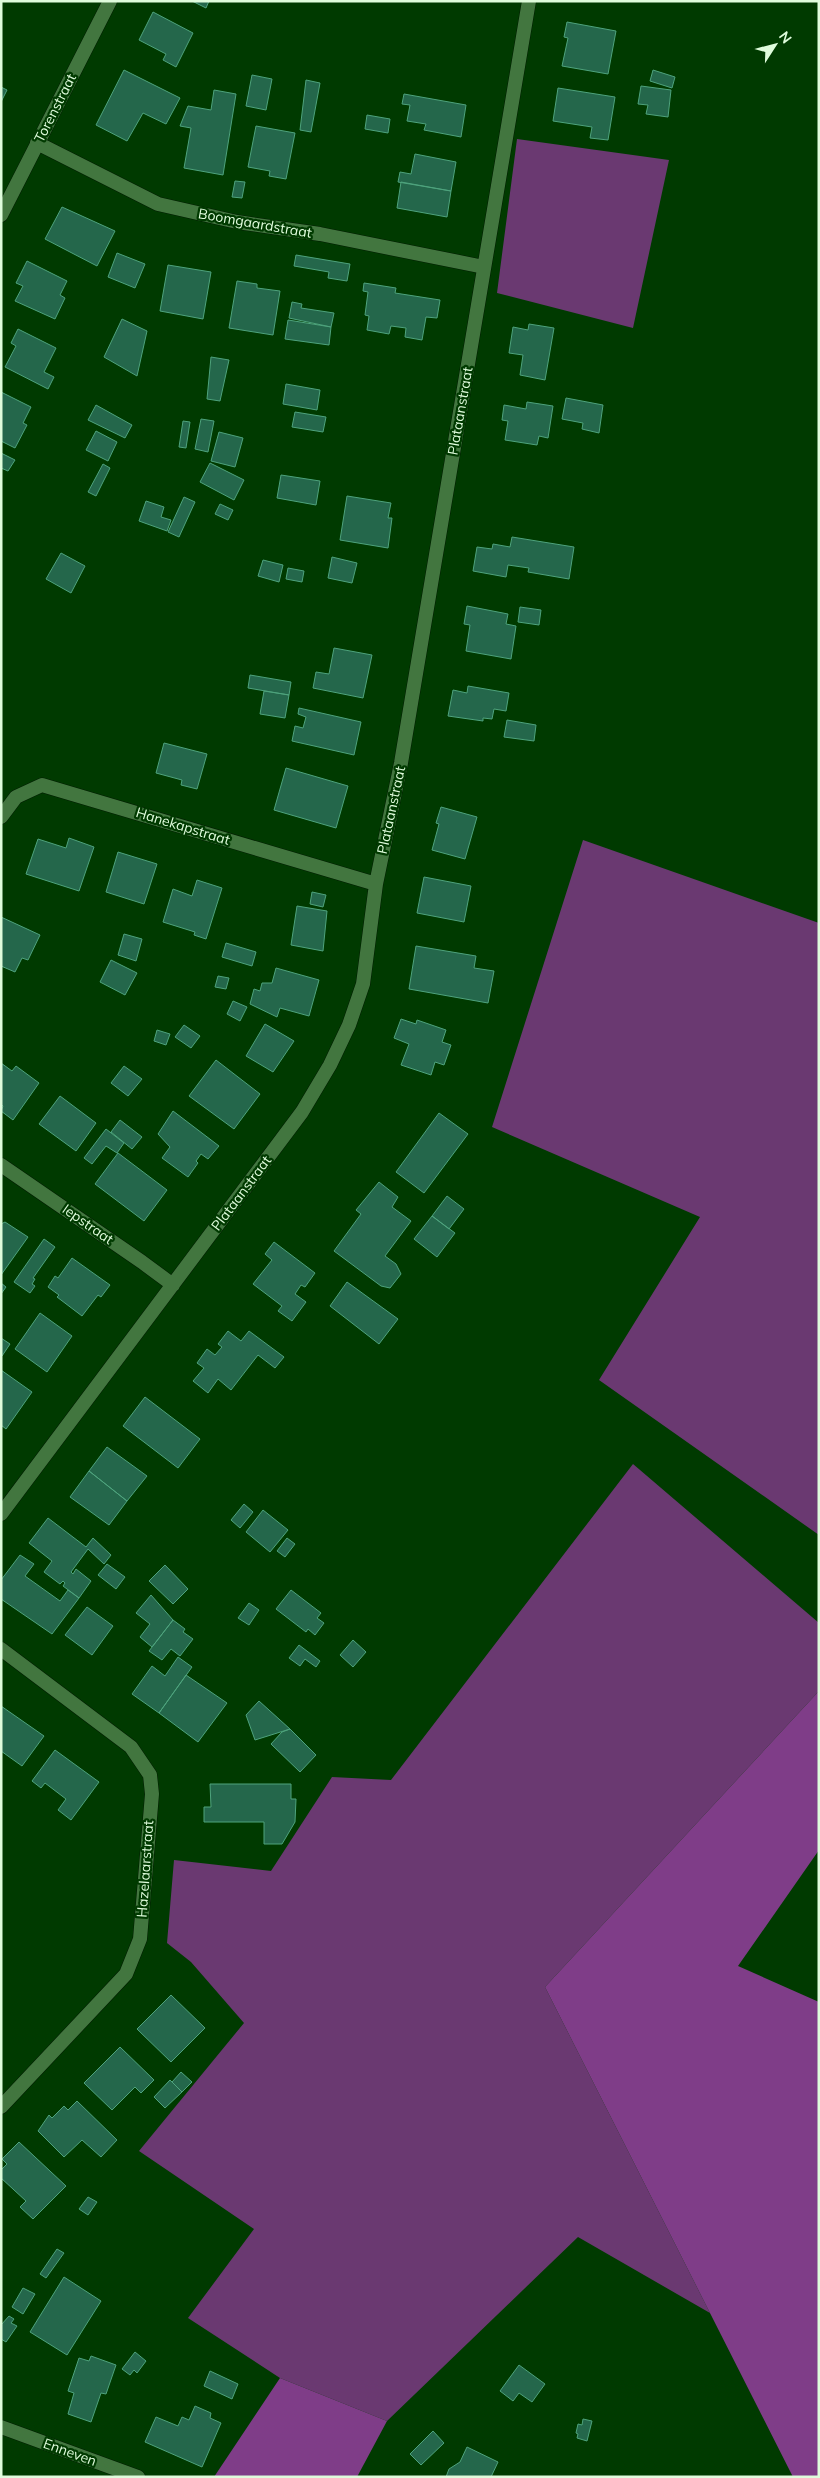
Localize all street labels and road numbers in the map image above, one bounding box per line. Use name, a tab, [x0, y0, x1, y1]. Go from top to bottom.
street label: Torenstraat	[30, 71, 80, 145]
street label: Boomgaardstraat	[197, 204, 313, 242]
street label: Plataanstraat	[443, 365, 477, 457]
street label: Plataanstraat	[373, 764, 409, 856]
street label: Hanekapstraat	[134, 803, 232, 849]
street label: Plataanstraat	[207, 1152, 275, 1234]
street label: Iepstraat	[59, 1200, 117, 1248]
street label: Hazelaarstraat	[133, 1820, 157, 1918]
street label: Enneven	[41, 2434, 99, 2470]

